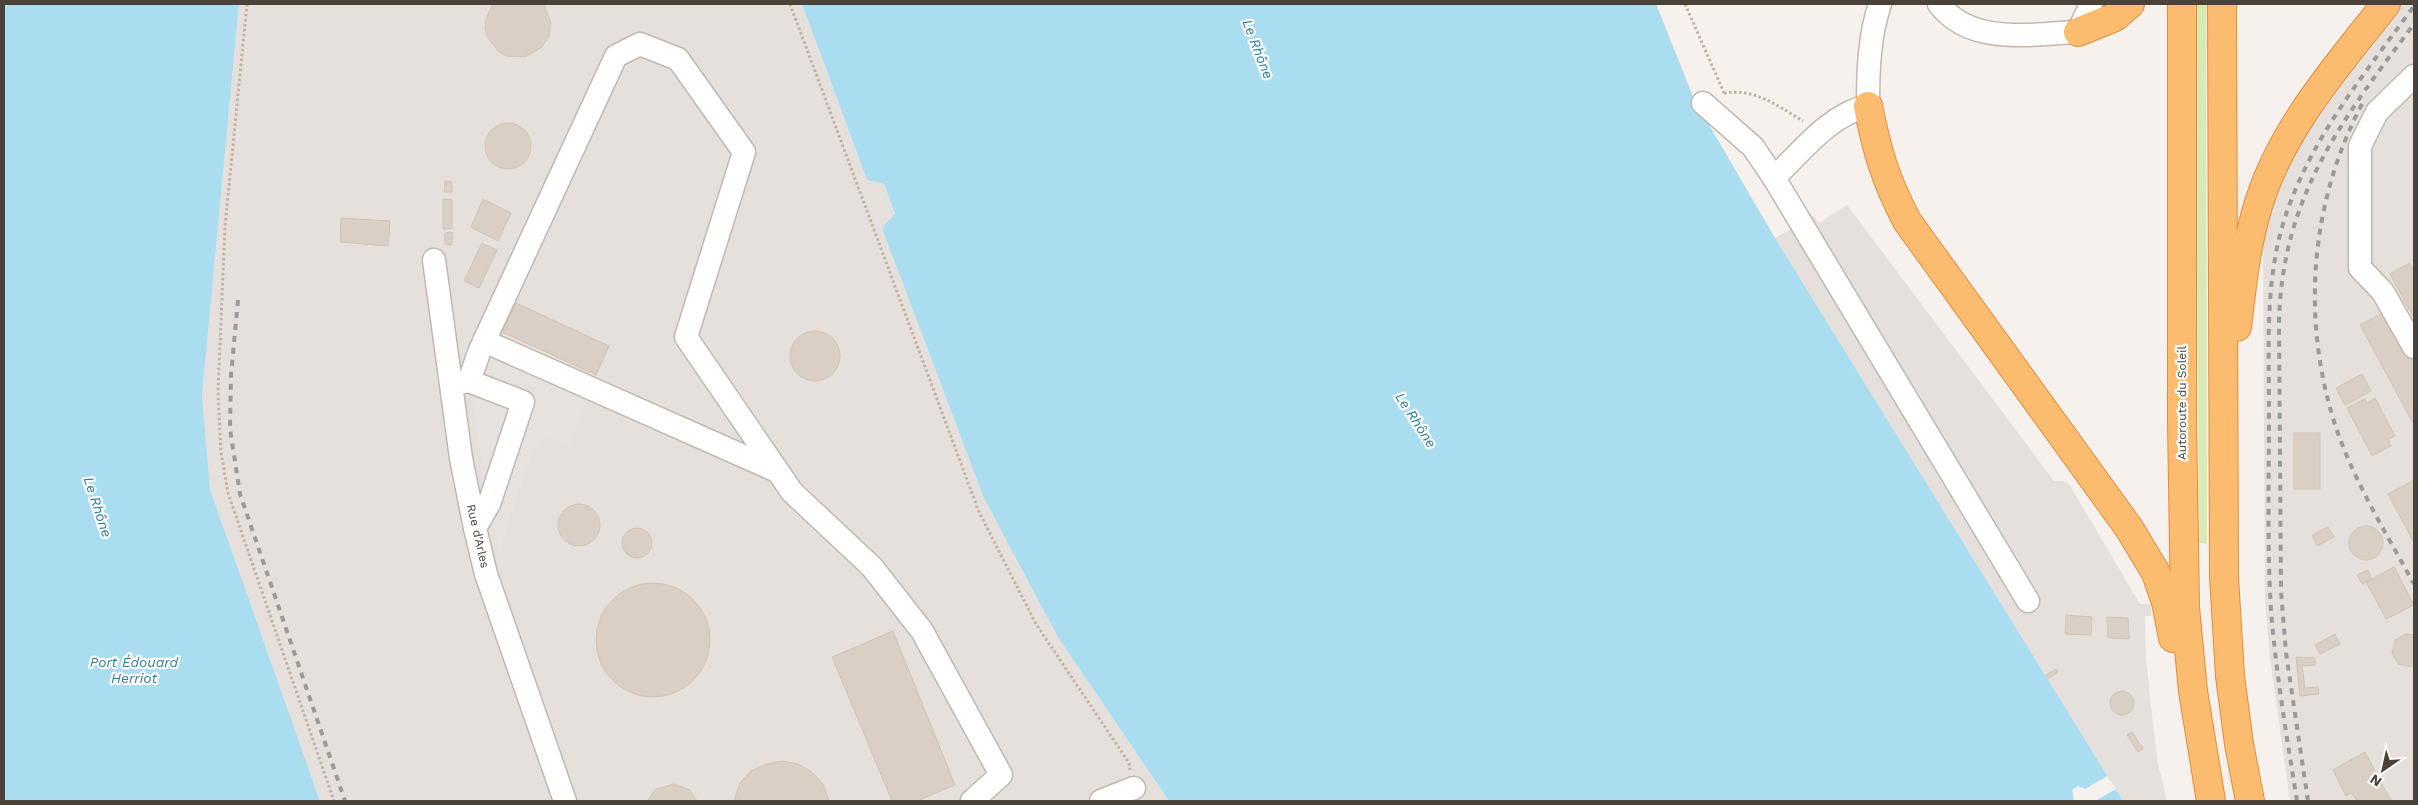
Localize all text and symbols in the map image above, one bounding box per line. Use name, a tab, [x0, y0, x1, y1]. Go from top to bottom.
water label: Le Rhône	[1239, 17, 1277, 81]
street label: Autoroute du Soleil	[2175, 346, 2189, 460]
water label: Le Rhône	[1392, 389, 1440, 451]
water label: Le Rhône	[81, 475, 115, 539]
street label: Rue d'Arles	[464, 503, 492, 569]
water label: Port Édouard Herriot	[90, 654, 179, 686]
north arrow	[2358, 745, 2408, 795]
text: N	[2367, 771, 2385, 790]

